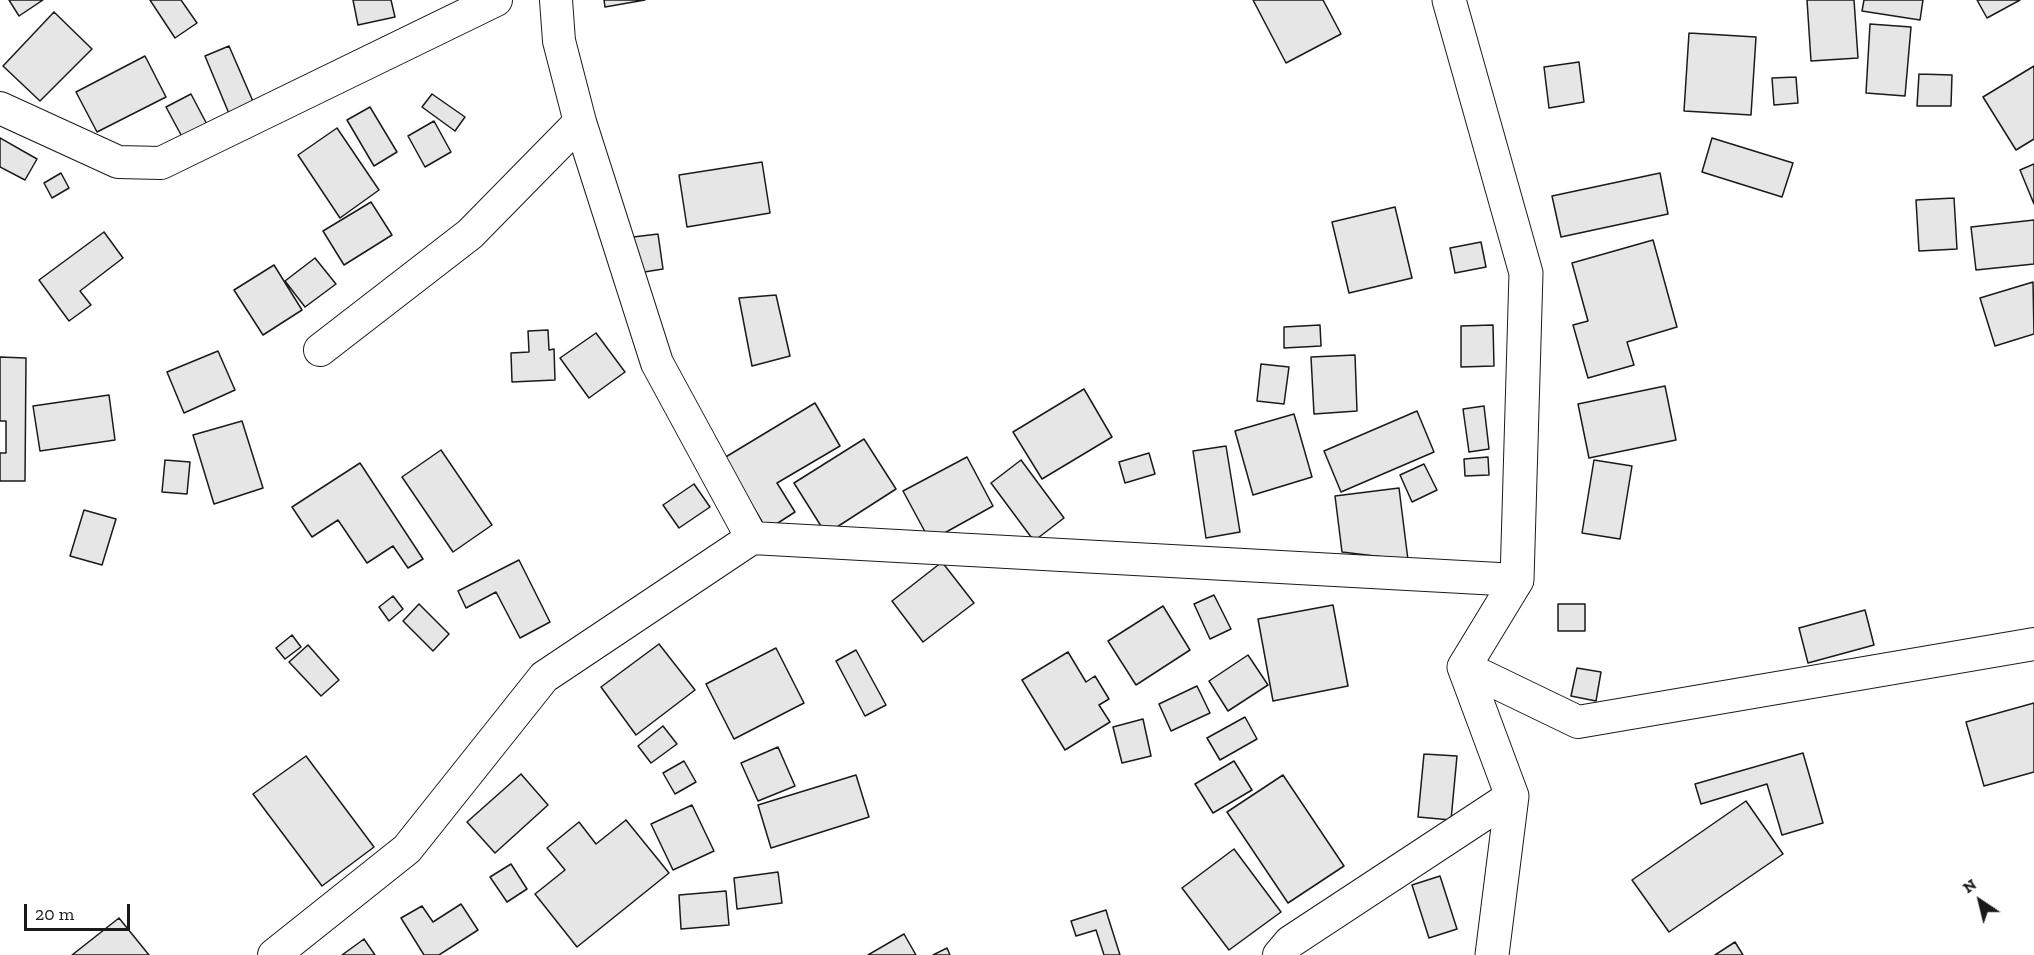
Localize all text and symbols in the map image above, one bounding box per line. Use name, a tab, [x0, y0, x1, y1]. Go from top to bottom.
north arrow	[1950, 871, 2010, 931]
text: N	[1959, 875, 1980, 897]
scale bar	[27, 892, 134, 930]
text: 20 m	[35, 903, 74, 925]

